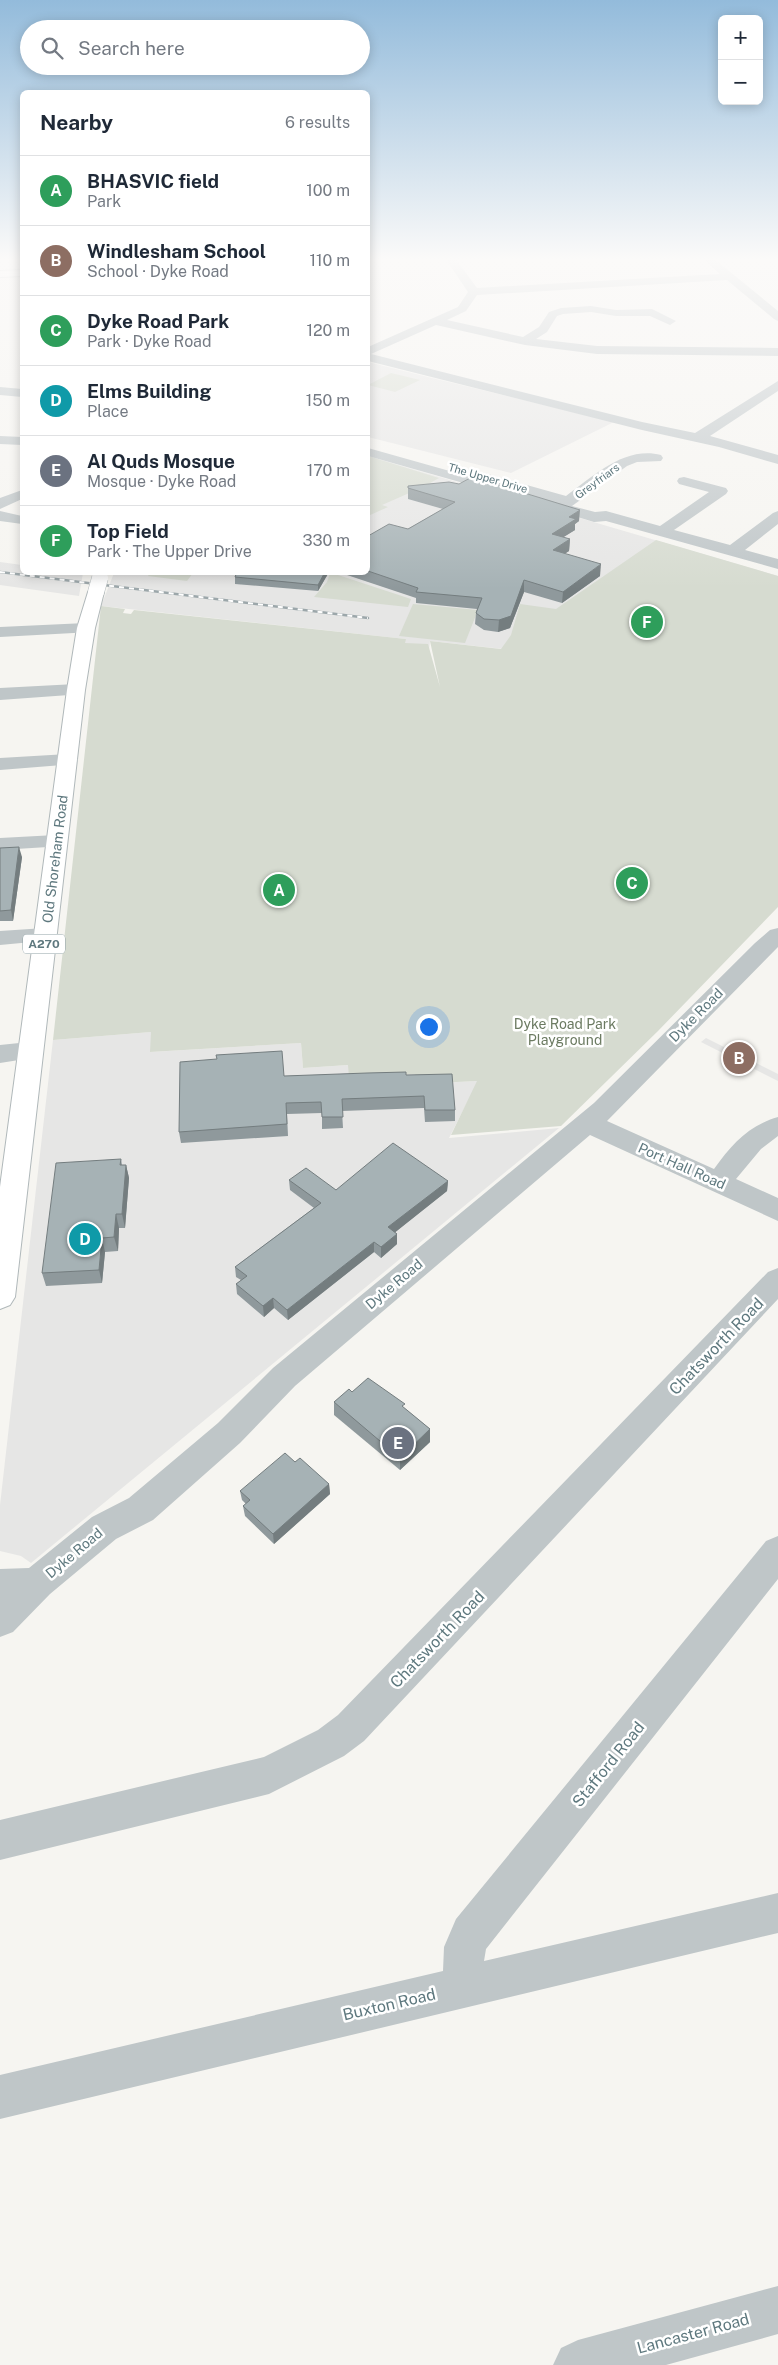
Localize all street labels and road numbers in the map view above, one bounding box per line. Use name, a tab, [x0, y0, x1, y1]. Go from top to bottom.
street label: The Upper Drive	[447, 461, 529, 495]
street label: Greyfriars	[573, 461, 622, 501]
street label: Old Shoreham Road	[39, 794, 71, 924]
road number: A270	[23, 934, 65, 954]
street label: Dyke Road	[666, 985, 726, 1045]
street label: Port Hall Road	[636, 1140, 728, 1192]
street label: Dyke Road	[362, 1256, 426, 1312]
street label: Chatsworth Road	[665, 1294, 768, 1399]
street label: Dyke Road	[42, 1525, 106, 1581]
street label: Chatsworth Road	[386, 1587, 489, 1692]
street label: Stafford Road	[568, 1718, 648, 1811]
street label: Buxton Road	[341, 1985, 437, 2024]
street label: Lancaster Road	[635, 2309, 751, 2358]

